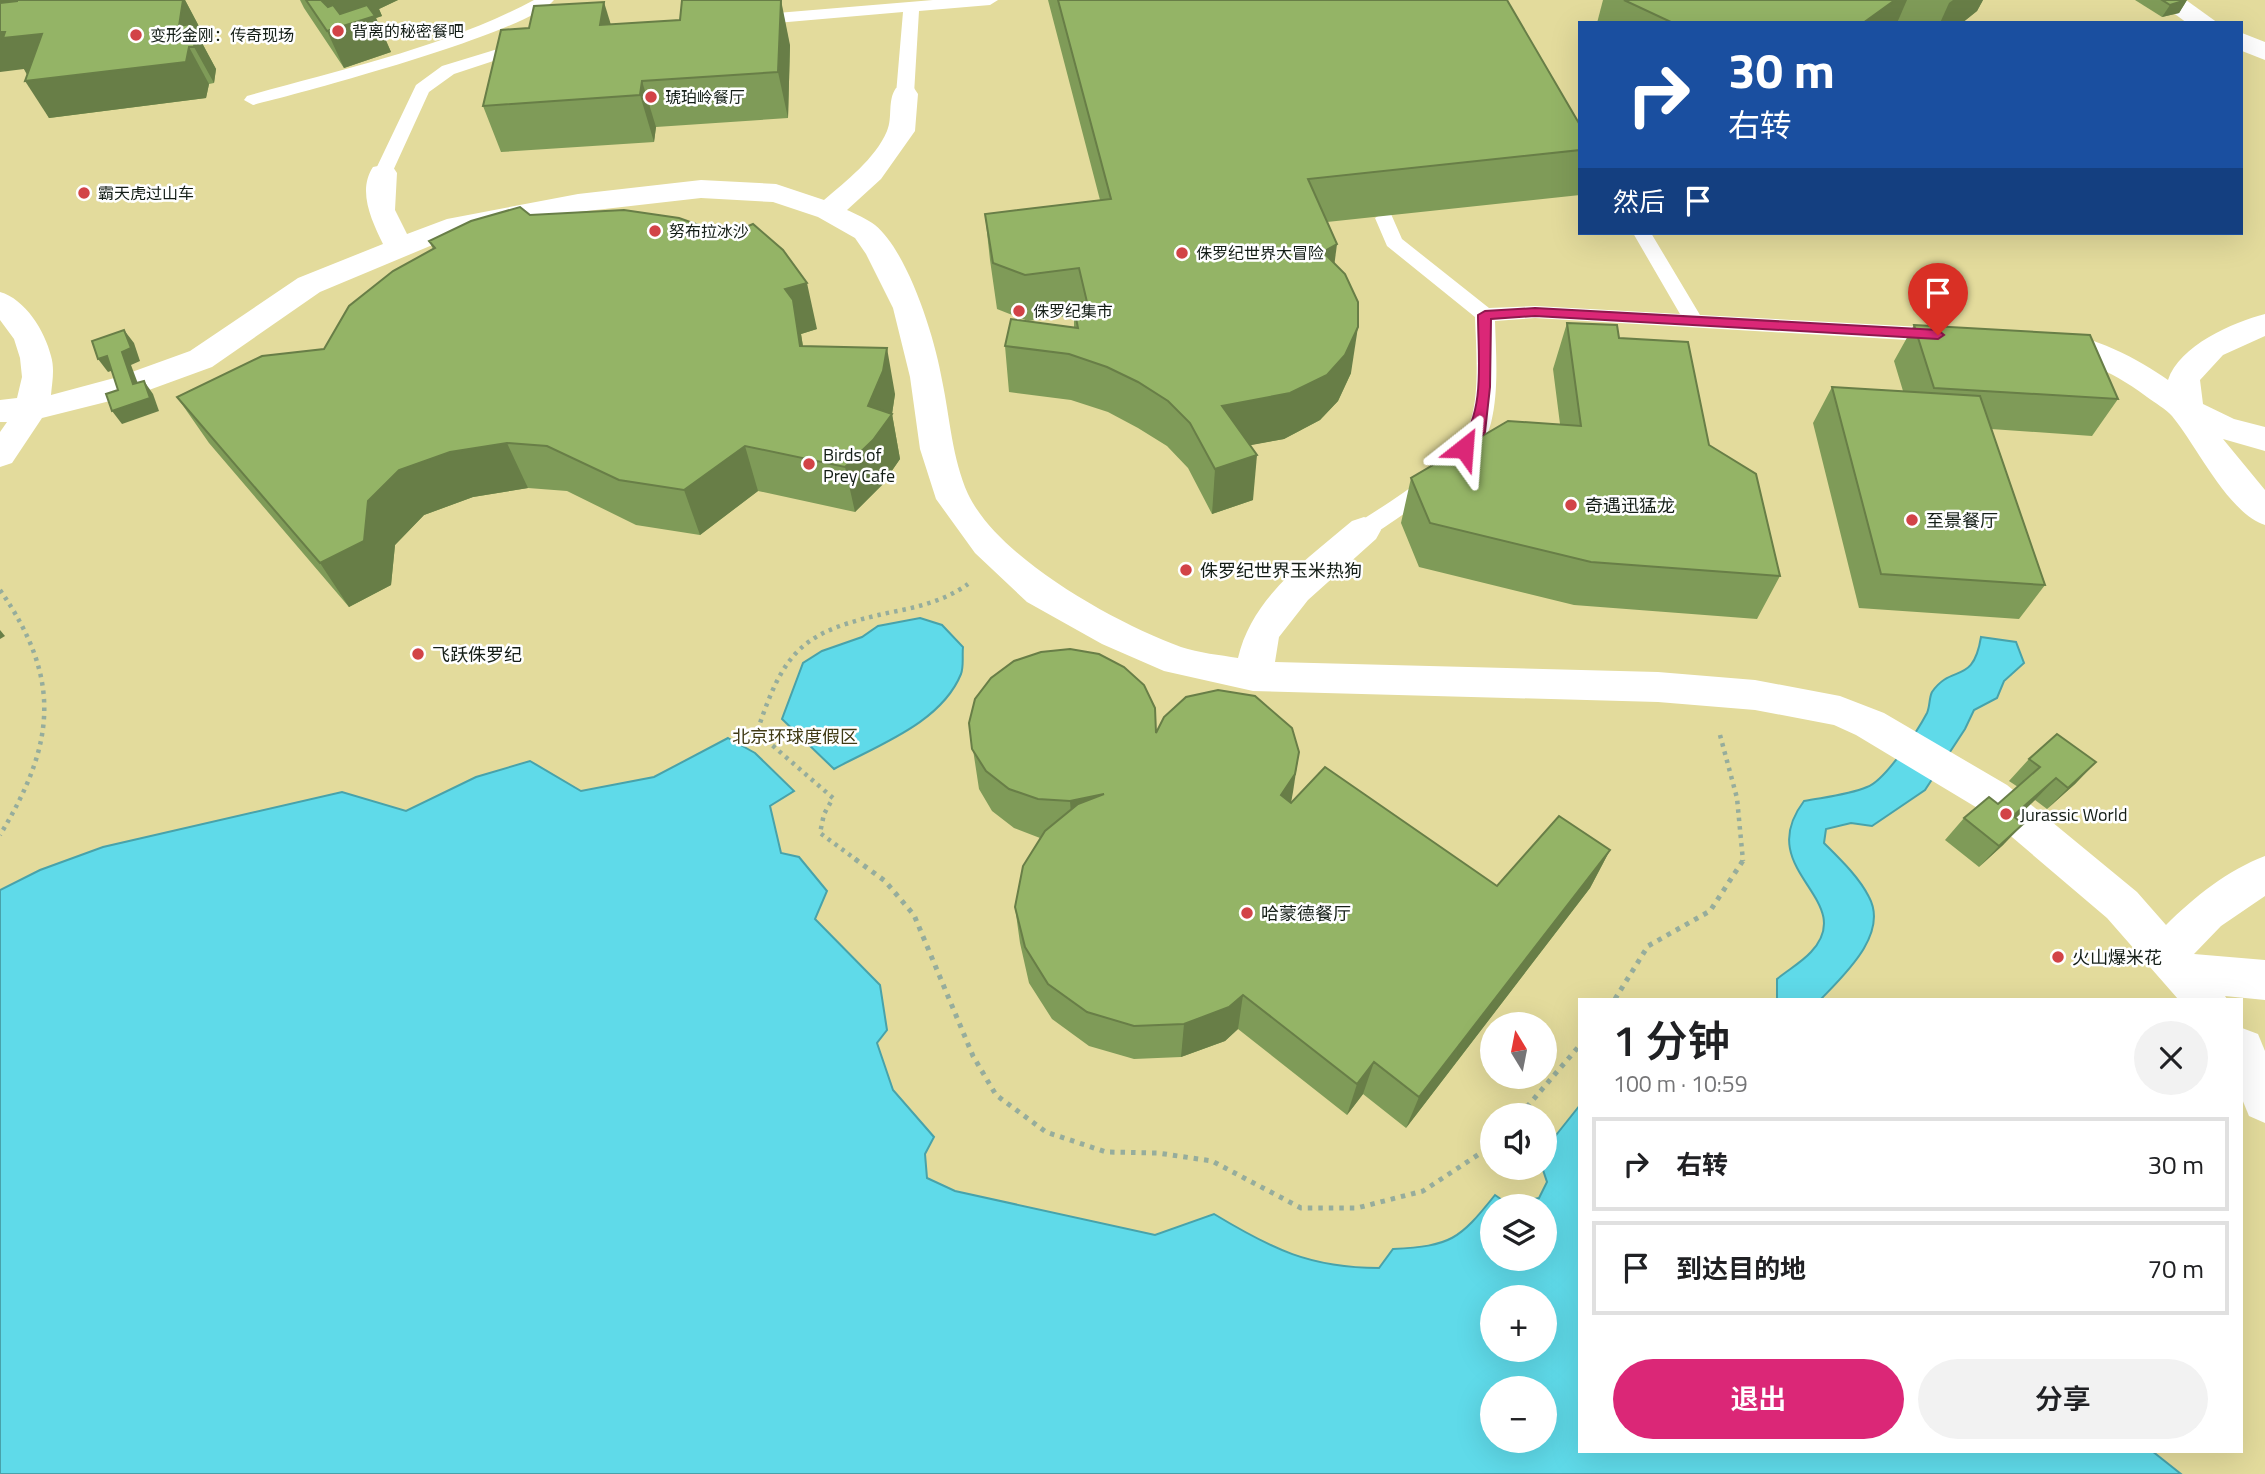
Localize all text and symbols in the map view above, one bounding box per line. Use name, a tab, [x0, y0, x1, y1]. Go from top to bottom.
place label: 背离的秘密餐吧	[352, 19, 464, 43]
place label: 变形金刚：传奇现场	[150, 23, 294, 47]
marker: 背离的秘密餐吧	[330, 23, 346, 39]
marker: 变形金刚：传奇现场	[128, 27, 144, 43]
text: 30 m	[1728, 32, 1835, 107]
icon: right	[1613, 49, 1704, 140]
place label: 琥珀岭餐厅	[665, 85, 745, 109]
marker: 琥珀岭餐厅	[643, 89, 659, 105]
text: 右转	[1728, 101, 1792, 149]
place label: 霸天虎过山车	[98, 181, 194, 205]
text: 然后	[1613, 182, 1665, 221]
icon: arrive	[1679, 182, 1717, 220]
marker: 霸天虎过山车	[76, 185, 92, 201]
place label: 努布拉冰沙	[669, 219, 749, 243]
marker: 努布拉冰沙	[647, 223, 663, 239]
place label: 侏罗纪世界大冒险	[1196, 241, 1324, 265]
marker: 侏罗纪世界大冒险	[1174, 245, 1190, 261]
pin	[1908, 263, 1968, 335]
icon: arrive	[1919, 274, 1957, 312]
place label: 侏罗纪集市	[1033, 299, 1113, 323]
marker: 侏罗纪集市	[1011, 303, 1027, 319]
position arrow	[1427, 411, 1501, 485]
place label: Birds of Prey Cafe	[823, 441, 895, 489]
marker: Birds of Prey Cafe	[801, 456, 817, 472]
place label: 奇遇迅猛龙	[1585, 492, 1675, 519]
marker: 奇遇迅猛龙	[1563, 497, 1579, 513]
place label: 至景餐厅	[1926, 507, 1998, 534]
marker: 至景餐厅	[1904, 512, 1920, 528]
place label: 侏罗纪世界玉米热狗	[1200, 557, 1362, 584]
marker: 侏罗纪世界玉米热狗	[1178, 562, 1194, 578]
place label: 飞跃侏罗纪	[432, 641, 522, 668]
marker: 飞跃侏罗纪	[410, 646, 426, 662]
park label: 北京环球度假区	[732, 723, 858, 750]
place label: Jurassic World	[2020, 801, 2128, 828]
marker: Jurassic World	[1998, 806, 2014, 822]
place label: 哈蒙德餐厅	[1261, 900, 1351, 927]
marker: 哈蒙德餐厅	[1239, 905, 1255, 921]
place label: 火山爆米花	[2072, 944, 2162, 971]
marker: 火山爆米花	[2050, 949, 2066, 965]
text: 1 分钟	[1613, 1008, 1730, 1072]
north arrow	[1480, 1012, 1558, 1088]
map controls	[1480, 1012, 1557, 1453]
button: close	[2134, 1021, 2208, 1095]
text: 100 m · 10:59	[1613, 1066, 1748, 1101]
button: sound	[1480, 1103, 1557, 1180]
icon: right	[1617, 1145, 1655, 1183]
text: 右转	[1676, 1145, 1728, 1184]
text: 30 m	[2147, 1145, 2204, 1184]
button: layers	[1480, 1194, 1557, 1271]
icon: arrive	[1617, 1249, 1655, 1287]
text: 到达目的地	[1676, 1249, 1806, 1288]
text: 70 m	[2147, 1249, 2204, 1288]
button: +	[1480, 1285, 1557, 1362]
button: 退出	[1613, 1359, 1904, 1439]
button: 分享	[1918, 1359, 2208, 1439]
button: −	[1480, 1376, 1557, 1453]

